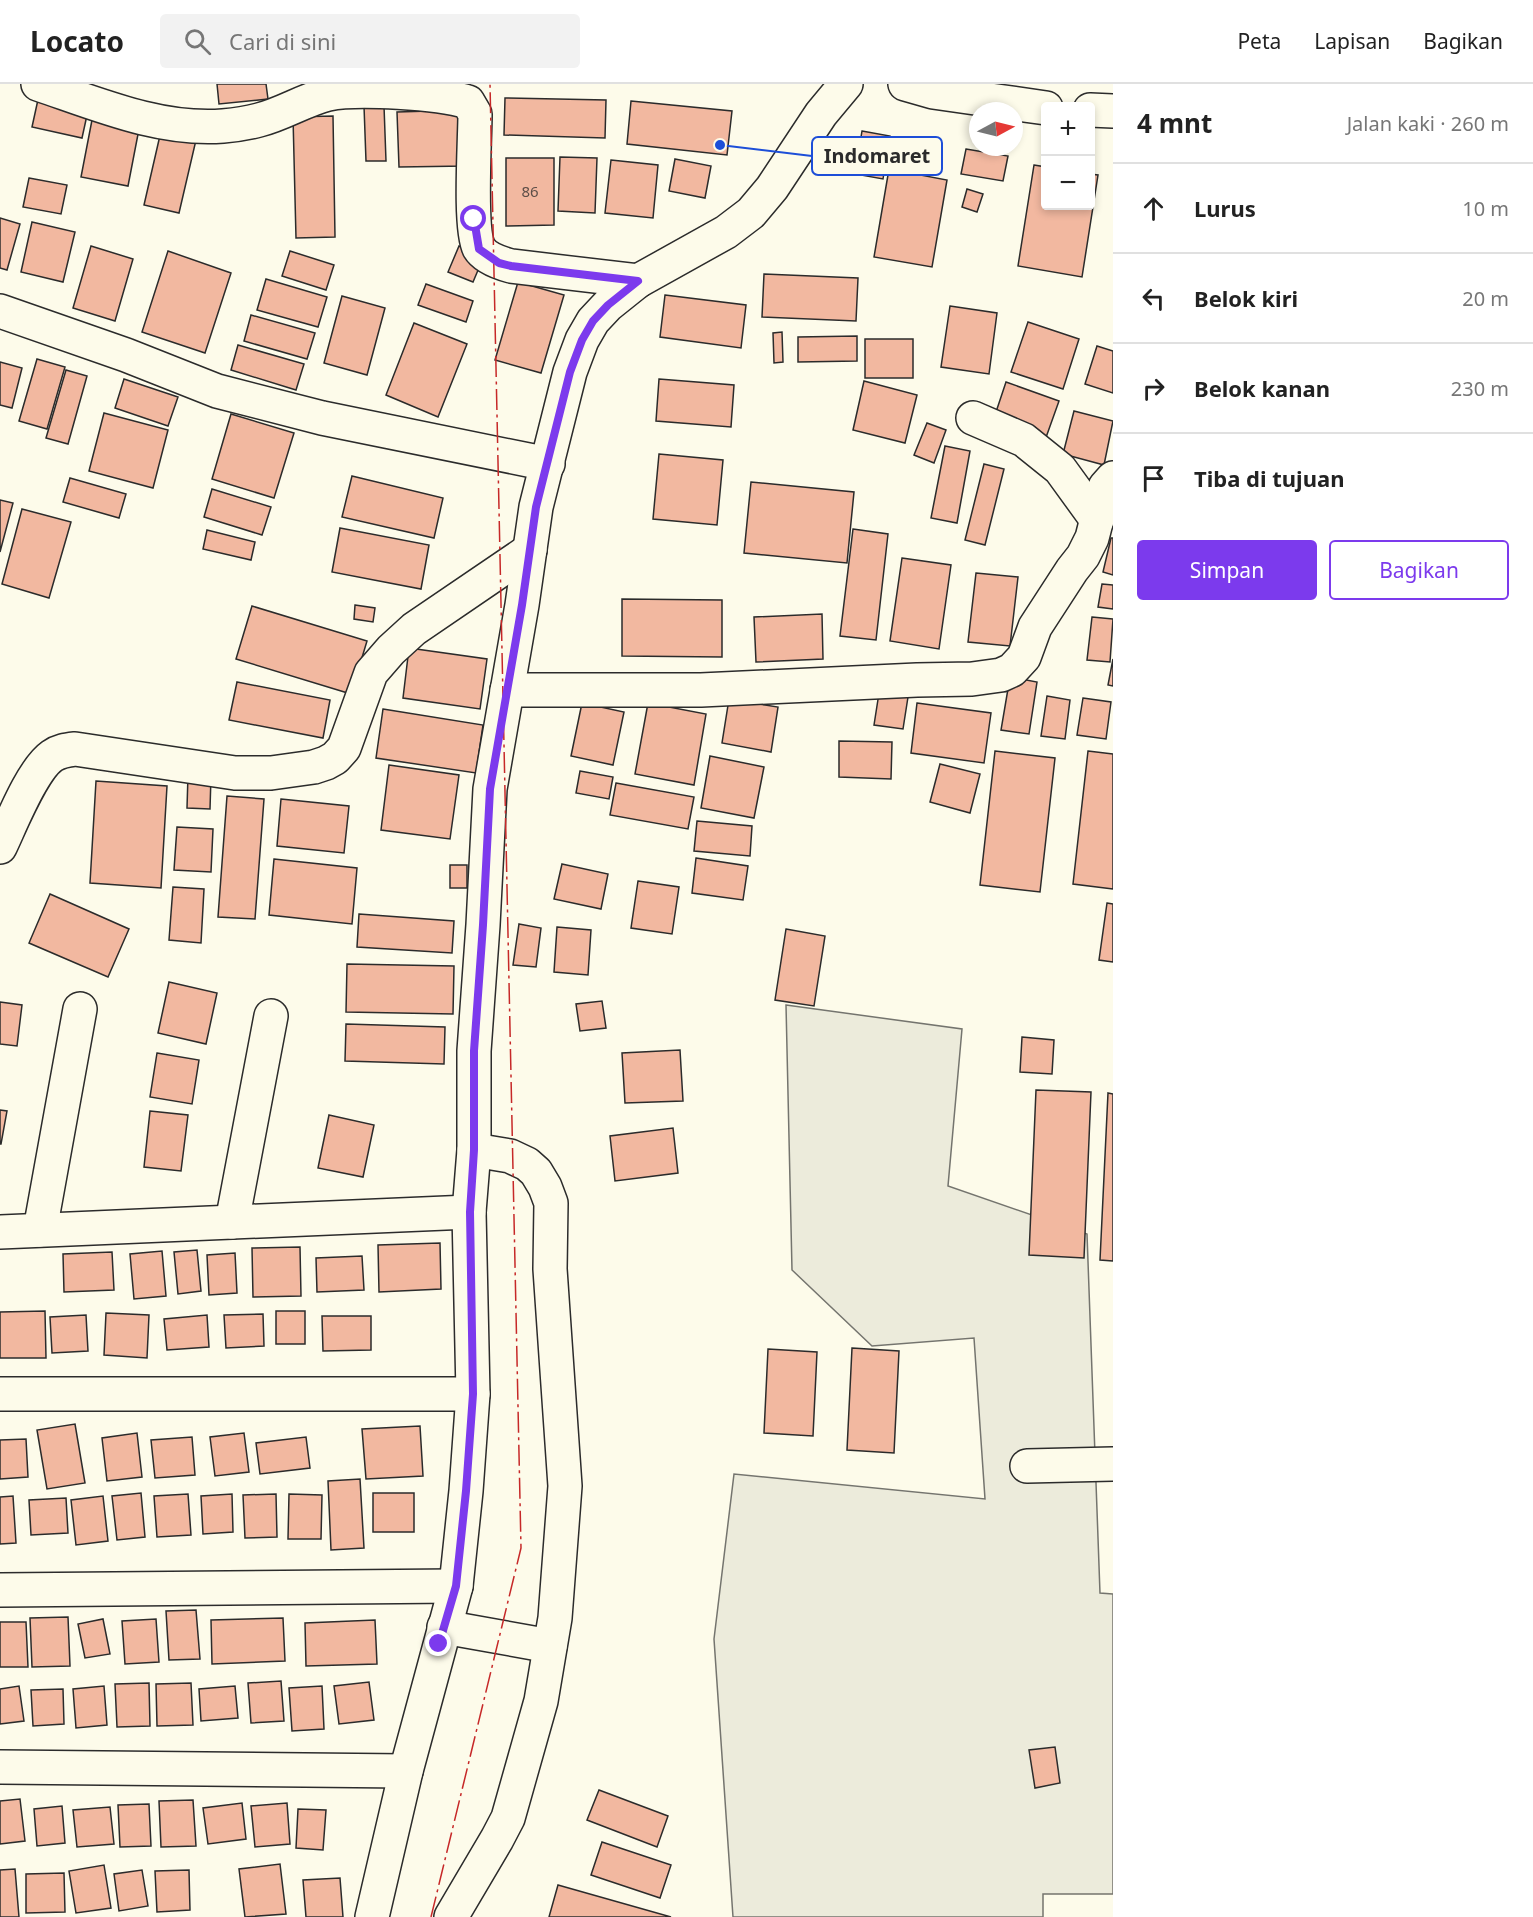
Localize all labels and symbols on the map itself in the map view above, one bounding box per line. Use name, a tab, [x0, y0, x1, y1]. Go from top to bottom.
north arrow	[969, 102, 1023, 156]
callout: Indomaret	[812, 137, 942, 175]
text: Indomaret	[824, 142, 931, 169]
house number: 86	[521, 181, 539, 201]
route start	[460, 205, 486, 231]
route end	[425, 1630, 451, 1656]

